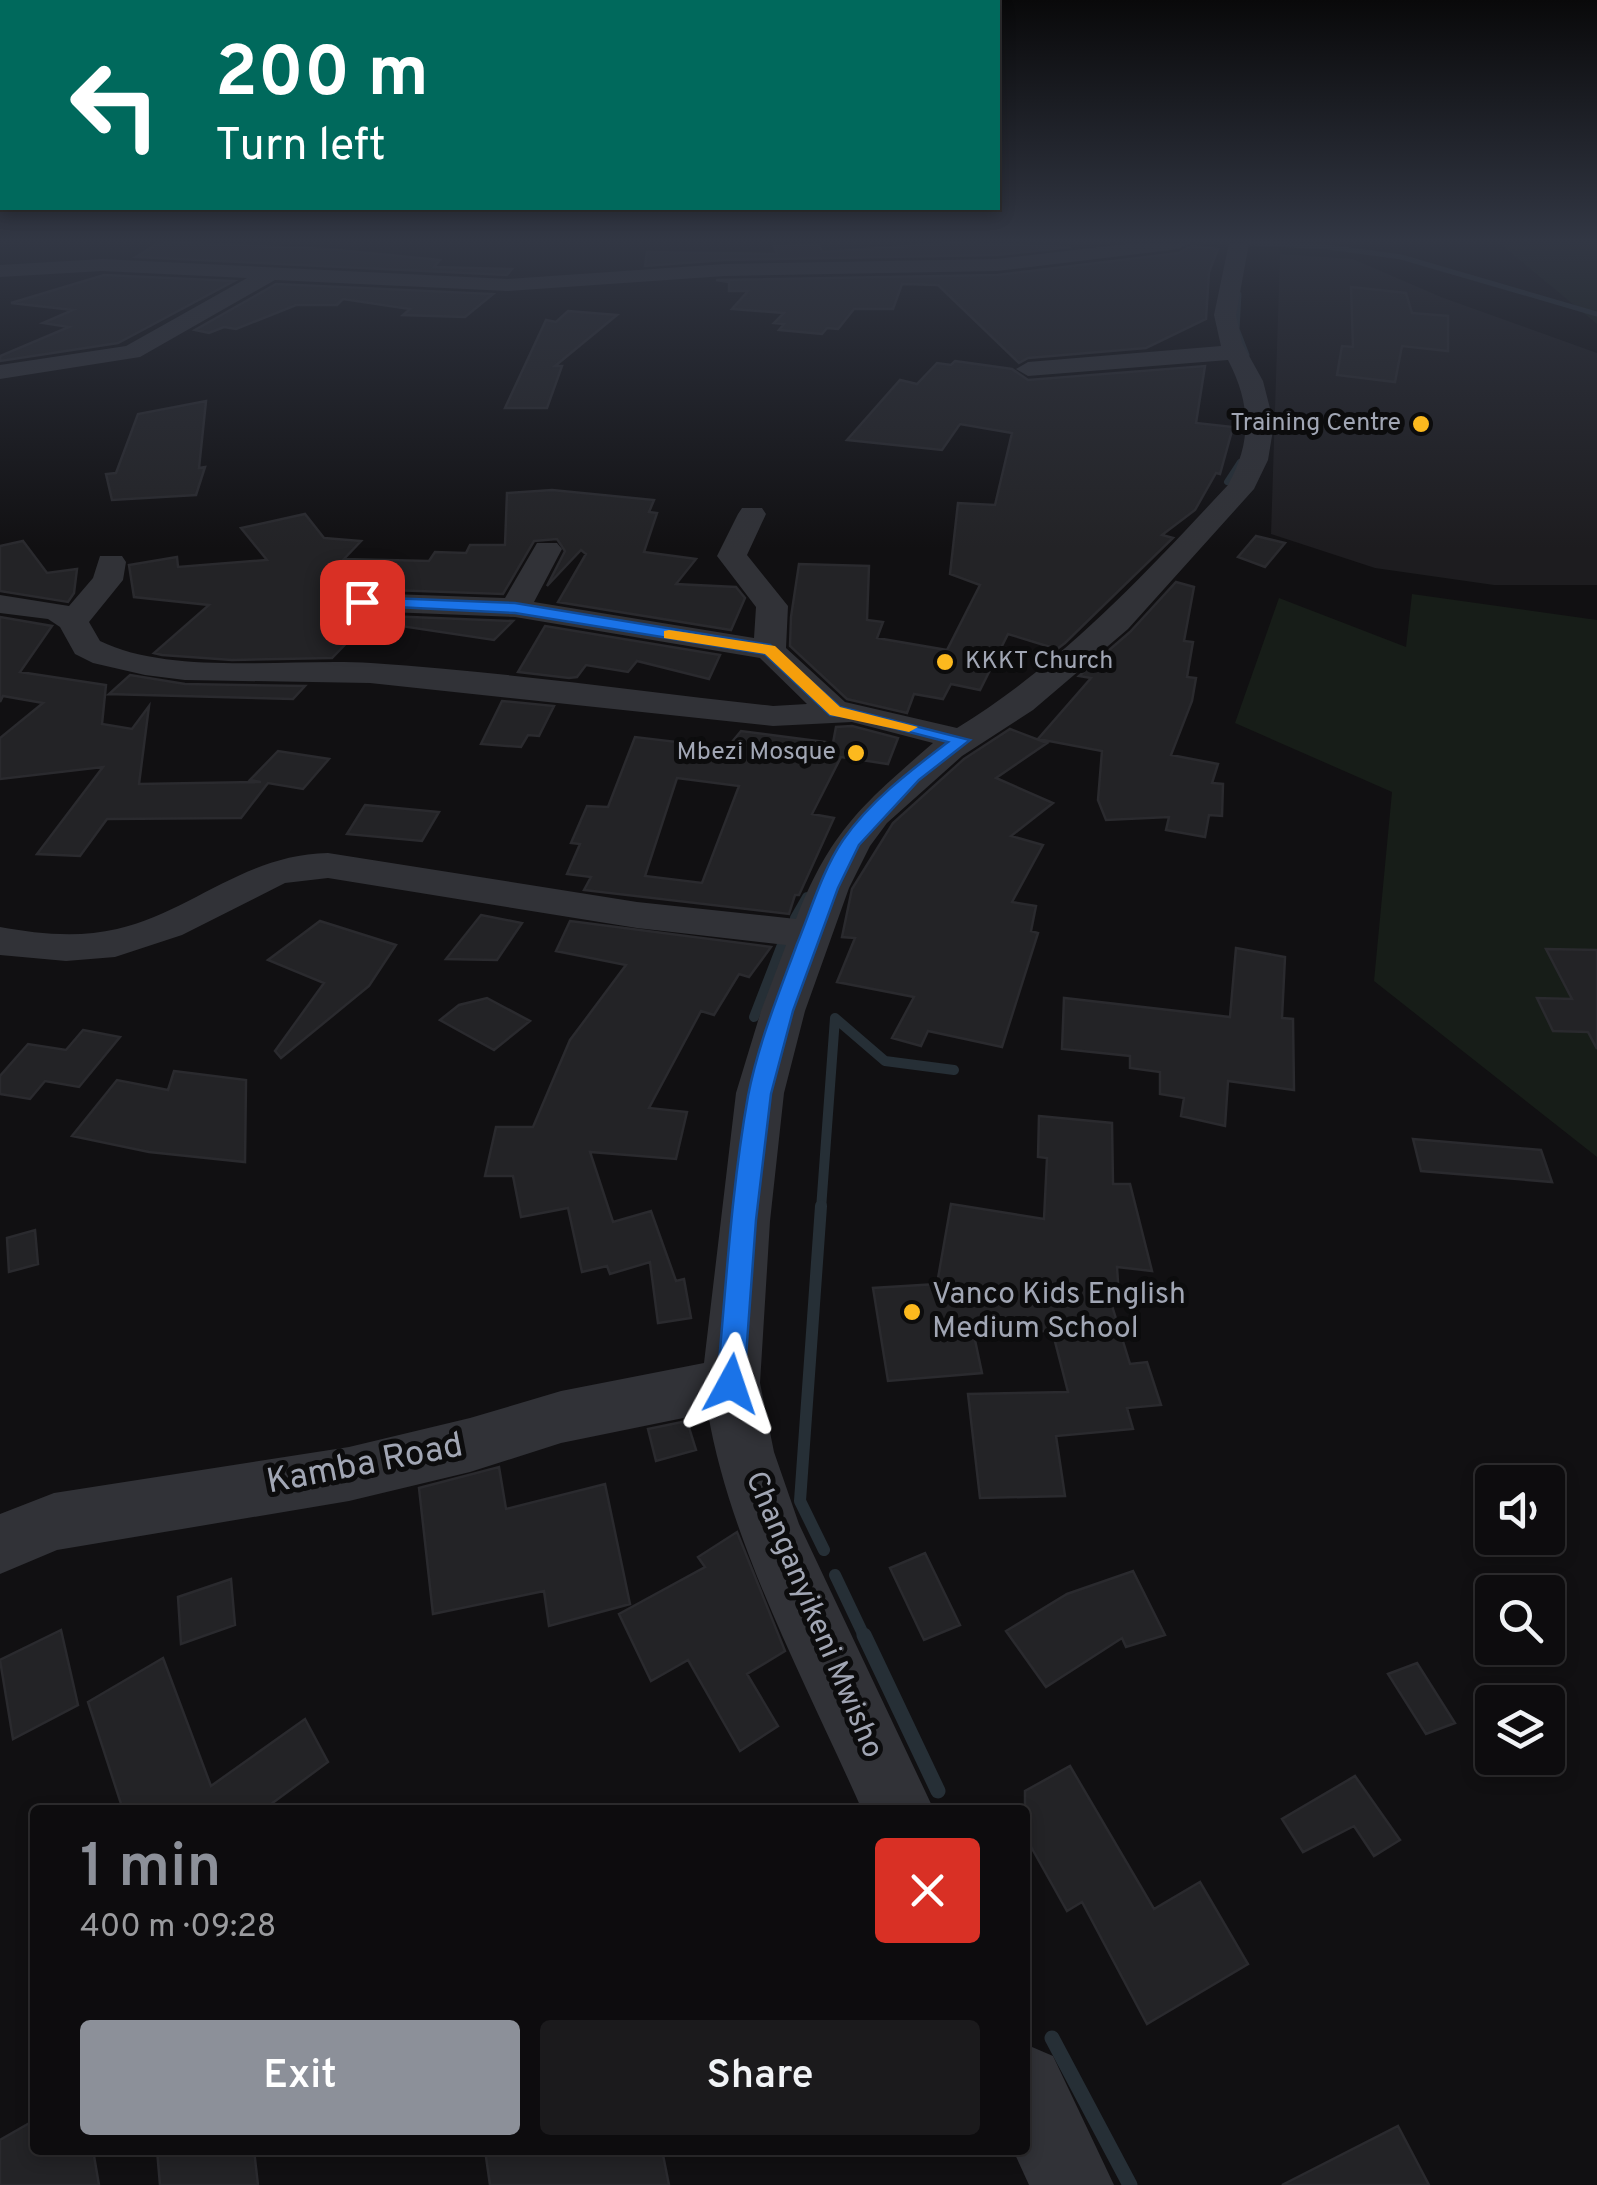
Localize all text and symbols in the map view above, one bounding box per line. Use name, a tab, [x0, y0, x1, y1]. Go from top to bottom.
text: 200 m	[215, 32, 429, 121]
icon: left	[50, 40, 180, 170]
text: Turn left	[215, 119, 386, 176]
place label: Training Centre	[1230, 408, 1401, 440]
marker: Training Centre	[1410, 413, 1432, 435]
pin	[320, 560, 405, 645]
icon: arrive	[335, 575, 390, 630]
place label: KKKT Church	[965, 646, 1113, 678]
marker: KKKT Church	[934, 651, 956, 673]
place label: Mbezi Mosque	[677, 737, 836, 769]
marker: Mbezi Mosque	[845, 742, 867, 764]
place label: Vanco Kids English Medium School	[932, 1277, 1186, 1348]
marker: Vanco Kids English Medium School	[901, 1301, 923, 1323]
position arrow	[679, 1332, 783, 1436]
street label: Kamba Road	[263, 1424, 467, 1506]
map controls	[1475, 1465, 1565, 1775]
button: sound	[1475, 1465, 1565, 1555]
street label: Changanyikeni Mwisho	[736, 1466, 890, 1764]
button: search	[1475, 1575, 1565, 1665]
button: layers	[1475, 1685, 1565, 1775]
text: 1 min	[80, 1832, 221, 1908]
button: close	[875, 1838, 980, 1943]
text: 400 m · 09:28	[80, 1908, 276, 1948]
button: Exit	[80, 2020, 520, 2135]
button: Share	[540, 2020, 980, 2135]

